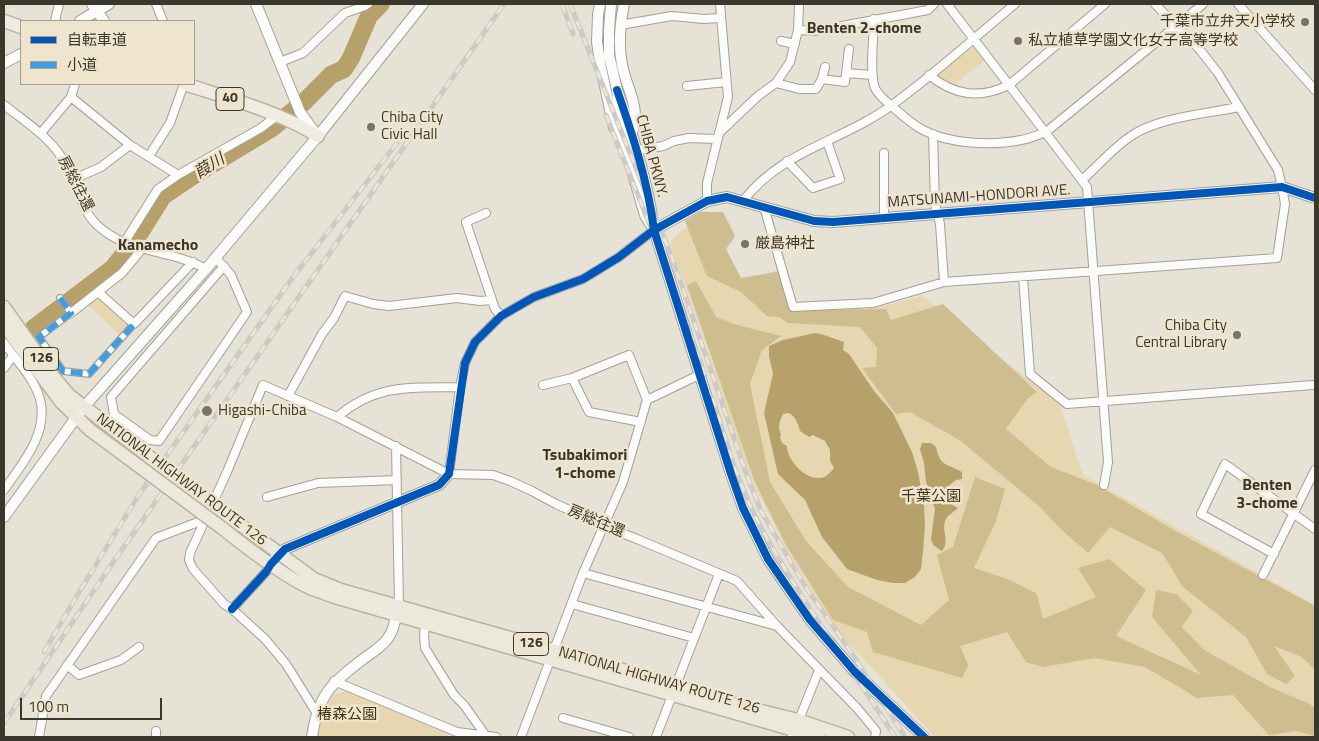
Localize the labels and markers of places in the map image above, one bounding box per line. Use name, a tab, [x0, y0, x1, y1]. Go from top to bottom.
place label: 千葉市立弁天小学校	[1160, 13, 1295, 31]
marker: 千葉市立弁天小学校	[1299, 16, 1311, 28]
place label: 私立植草学園文化女子高等学校	[1028, 32, 1238, 50]
marker: 私立植草学園文化女子高等学校	[1012, 35, 1024, 47]
place label: Chiba City Civic Hall	[381, 109, 443, 144]
marker: Chiba City Civic Hall	[365, 121, 377, 133]
place label: 厳島神社	[755, 235, 815, 253]
marker: 厳島神社	[739, 238, 751, 250]
place label: Chiba City Central Library	[1135, 317, 1227, 352]
marker: Chiba City Central Library	[1231, 329, 1243, 341]
place label: Higashi-Chiba	[218, 402, 306, 420]
marker: Higashi-Chiba	[200, 404, 214, 418]

